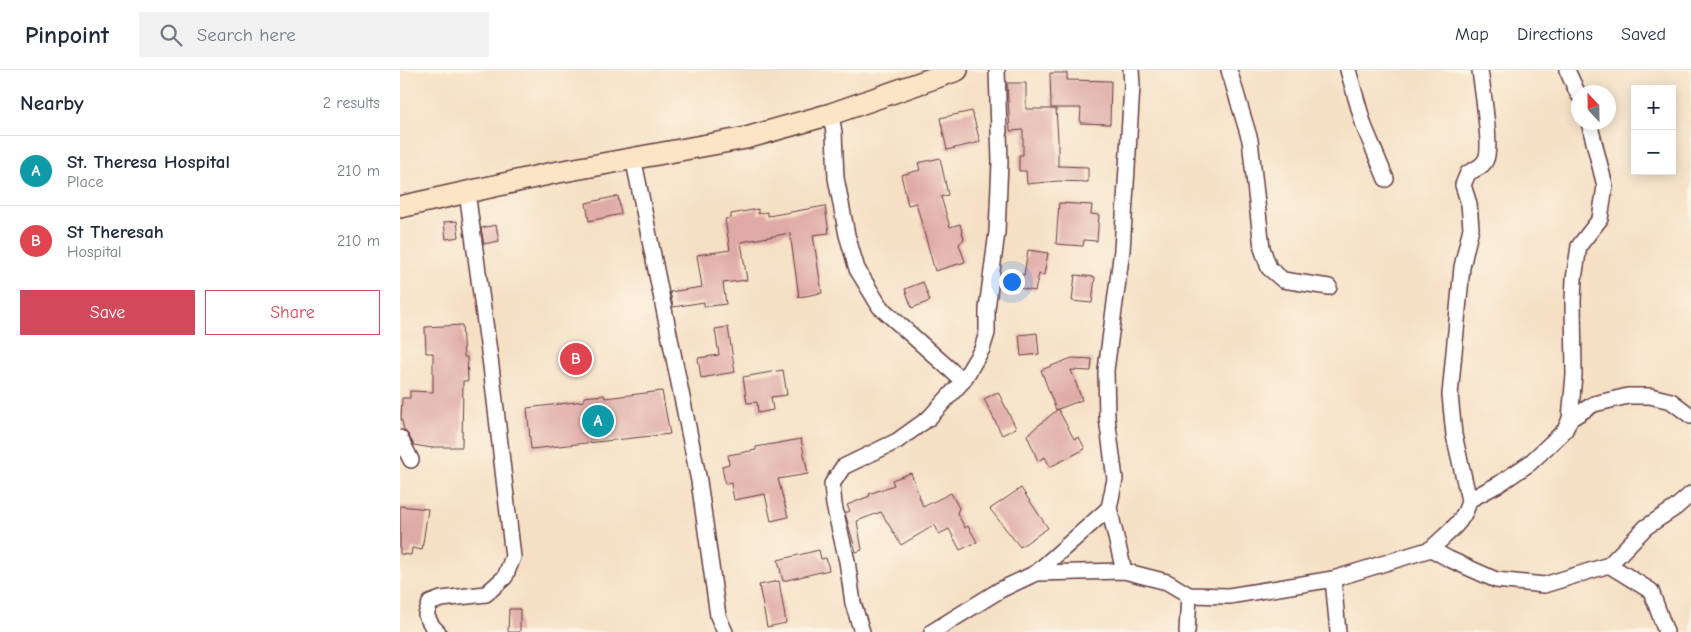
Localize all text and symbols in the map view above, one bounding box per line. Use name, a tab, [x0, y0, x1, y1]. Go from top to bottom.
search box	[139, 12, 489, 57]
text: Pinpoint	[25, 21, 109, 49]
icon: search	[157, 21, 185, 49]
text: Search here	[197, 24, 296, 46]
text: Map	[1455, 24, 1489, 45]
text: Directions	[1517, 24, 1593, 45]
text: Saved	[1621, 24, 1666, 45]
north arrow	[1571, 85, 1616, 130]
map controls	[1631, 85, 1676, 175]
button: +	[1631, 85, 1676, 130]
text: Nearby	[20, 91, 84, 115]
text: 2 results	[323, 94, 380, 112]
button: −	[1631, 130, 1676, 175]
text: St. Theresa Hospital	[67, 151, 230, 173]
text: A	[32, 162, 40, 180]
text: 210 m	[337, 162, 380, 180]
text: Place	[67, 173, 103, 191]
text: St Theresah	[67, 221, 164, 243]
text: B	[31, 232, 41, 250]
text: 210 m	[337, 232, 380, 250]
text: Hospital	[67, 243, 122, 261]
your location	[999, 269, 1025, 295]
button: Save	[20, 290, 195, 335]
button: Share	[205, 290, 380, 335]
pin: B	[560, 340, 592, 378]
pin: A	[582, 402, 614, 440]

